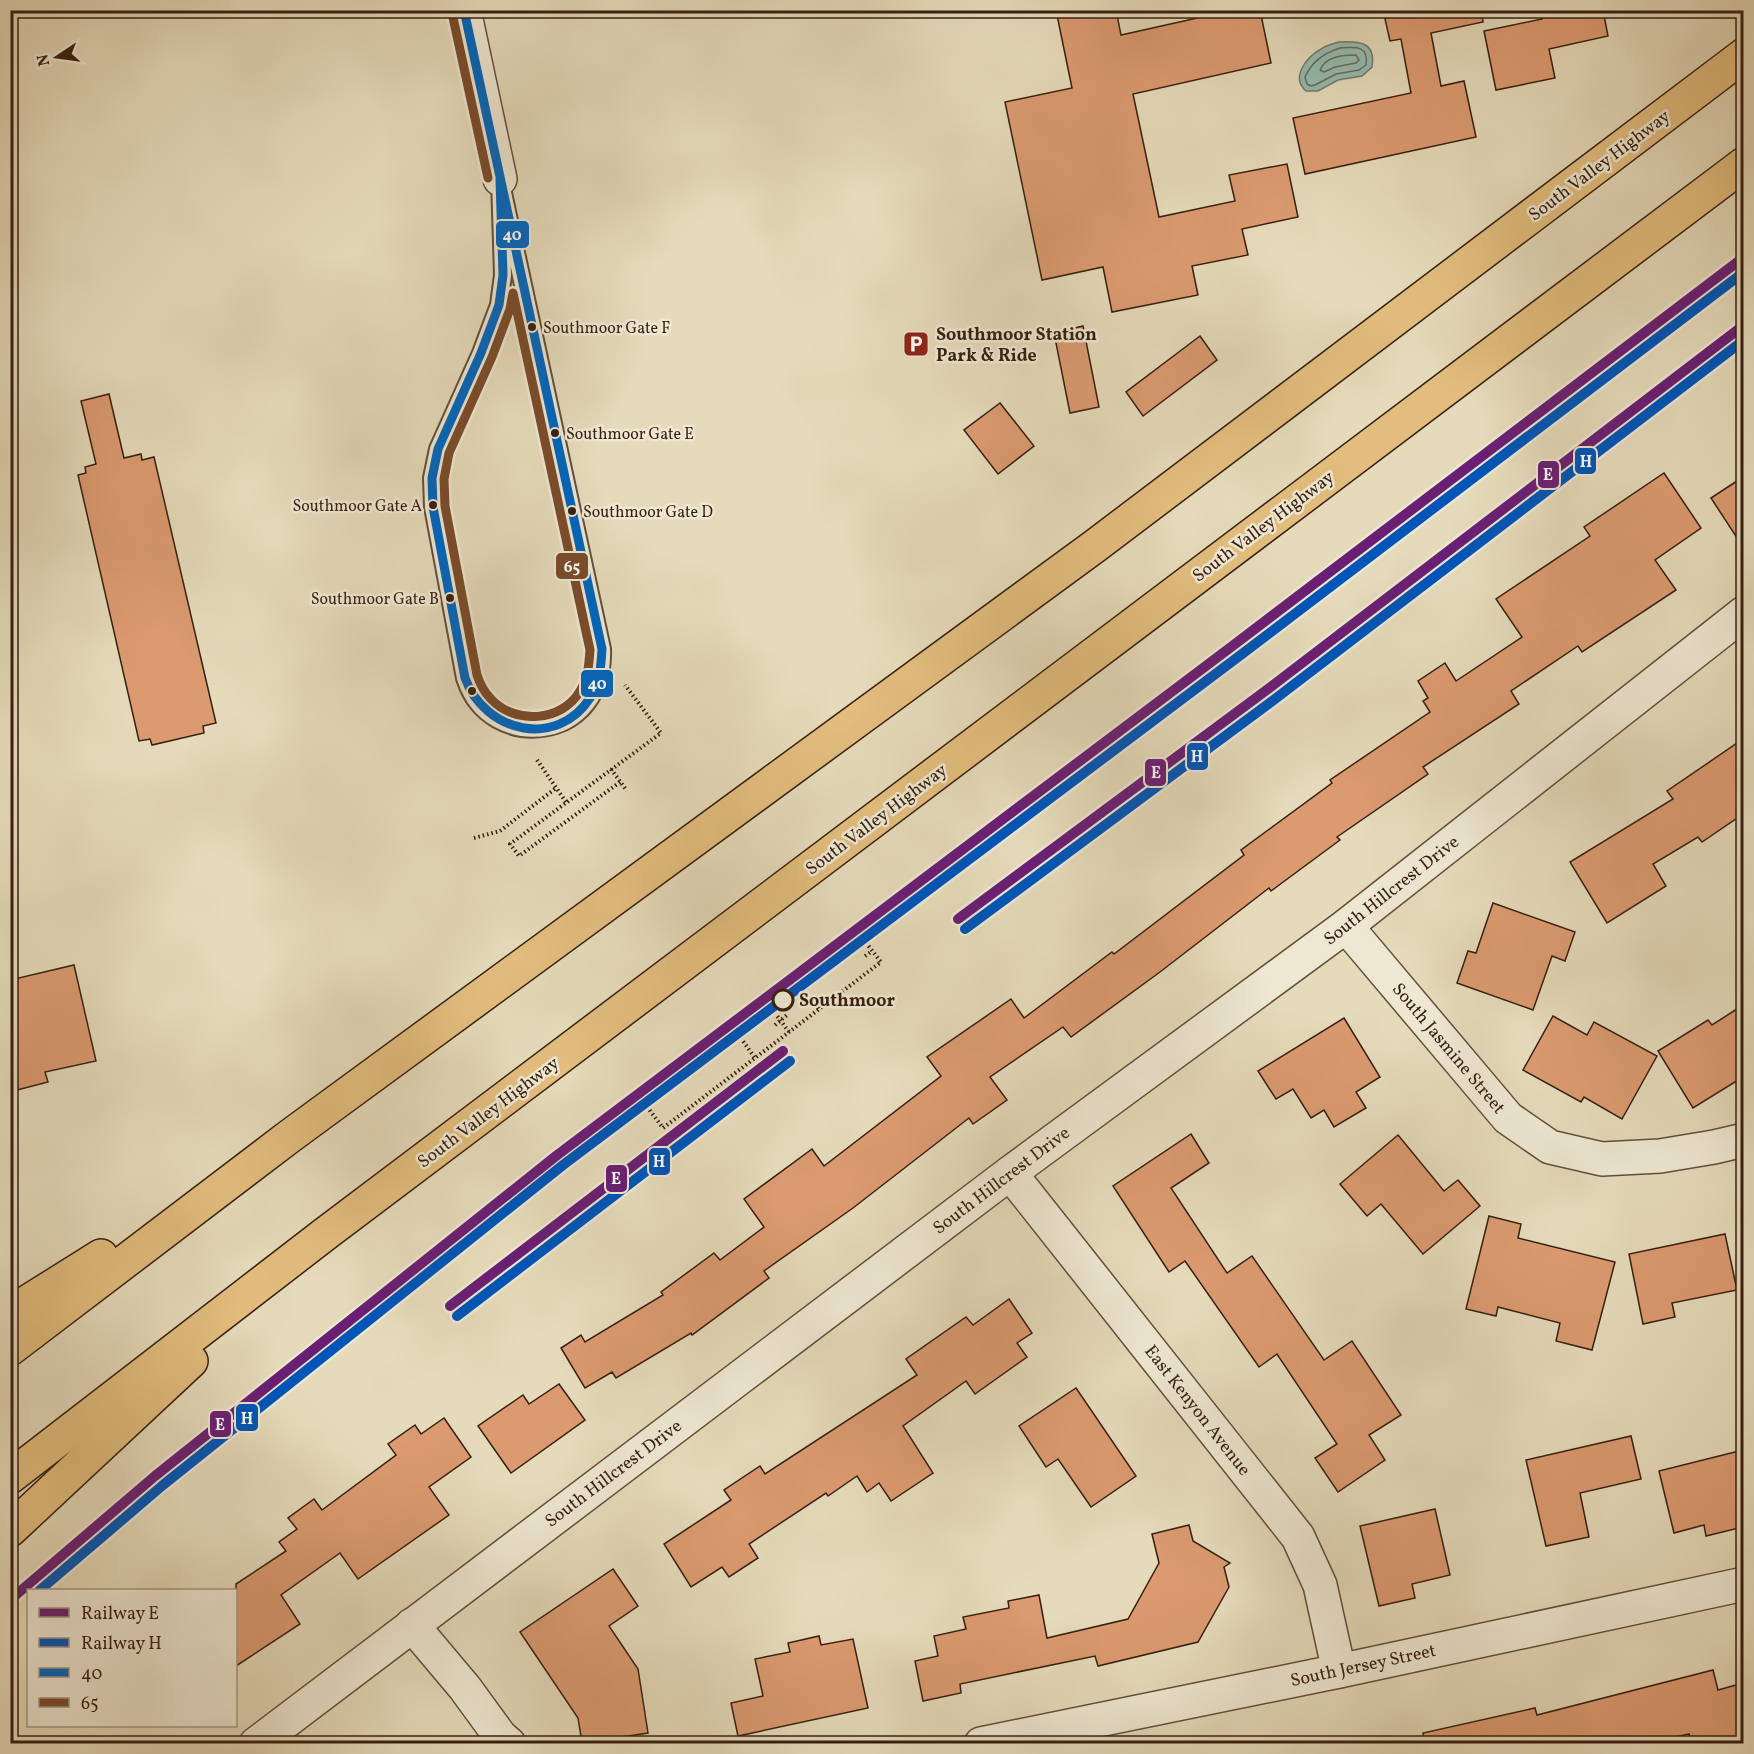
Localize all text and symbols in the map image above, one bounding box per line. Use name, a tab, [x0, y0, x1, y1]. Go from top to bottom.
north arrow	[27, 27, 87, 87]
text: N	[32, 51, 56, 68]
street label: South Valley Highway	[1524, 104, 1676, 228]
line badge: 40	[495, 220, 530, 249]
text: 40	[502, 225, 522, 247]
place label: Southmoor Gate F	[543, 318, 670, 340]
marker: Southmoor Gate F	[526, 321, 538, 333]
place label: Southmoor Station Park & Ride	[936, 323, 1097, 369]
parking icon: Southmoor Station Park & Ride	[901, 329, 931, 359]
place label: Southmoor Gate E	[566, 424, 694, 446]
marker: Southmoor Gate E	[549, 427, 561, 439]
line badge: H	[1574, 447, 1597, 475]
text: H	[1580, 452, 1592, 474]
line badge: E	[1537, 460, 1560, 489]
street label: South Valley Highway	[1188, 465, 1340, 589]
text: E	[1543, 465, 1553, 487]
place label: Southmoor Gate A	[292, 496, 422, 518]
marker: Southmoor Gate A	[427, 499, 439, 511]
place label: Southmoor Gate D	[583, 502, 713, 524]
marker: Southmoor Gate D	[566, 505, 578, 517]
line badge: 65	[555, 552, 589, 580]
text: 65	[564, 557, 581, 579]
place label: Southmoor Gate B	[311, 589, 439, 611]
marker: Southmoor Gate B	[444, 592, 456, 604]
line badge: 40	[580, 669, 614, 698]
text: 40	[587, 674, 607, 696]
unlabelled marker	[466, 685, 478, 697]
line badge: H	[1186, 742, 1209, 771]
text: H	[1191, 747, 1203, 769]
street label: South Valley Highway	[801, 758, 953, 882]
line badge: E	[1144, 758, 1167, 787]
text: E	[1151, 763, 1161, 785]
street label: South Hillcrest Drive	[1319, 830, 1465, 952]
street label: South Jasmine Street	[1385, 978, 1510, 1120]
marker: Southmoor	[772, 989, 794, 1011]
place label: Southmoor	[799, 989, 895, 1014]
street label: South Valley Highway	[413, 1051, 565, 1175]
street label: South Hillcrest Drive	[928, 1121, 1076, 1241]
line badge: H	[648, 1147, 671, 1176]
text: H	[653, 1152, 665, 1174]
line badge: E	[605, 1164, 628, 1193]
text: E	[611, 1169, 621, 1191]
street label: East Kenyon Avenue	[1138, 1340, 1256, 1482]
line badge: H	[235, 1403, 259, 1432]
text: H	[241, 1409, 253, 1431]
line badge: E	[209, 1410, 232, 1438]
street label: South Hillcrest Drive	[540, 1414, 688, 1534]
text: E	[215, 1415, 225, 1437]
legend	[27, 1589, 237, 1727]
text: Railway E	[81, 1602, 159, 1627]
text: Railway H	[81, 1632, 162, 1657]
street label: South Jersey Street	[1288, 1639, 1438, 1694]
text: 40	[81, 1662, 102, 1687]
text: 65	[81, 1692, 99, 1717]

